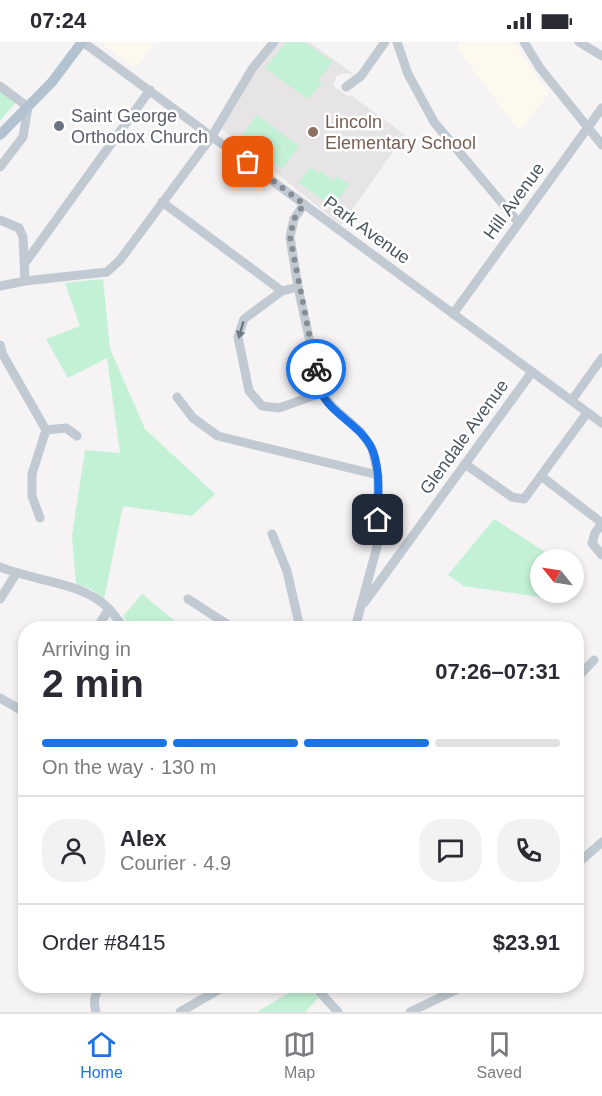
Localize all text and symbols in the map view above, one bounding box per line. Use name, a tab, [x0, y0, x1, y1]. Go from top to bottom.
text: 07:24	[30, 8, 86, 33]
place label: Saint George Orthodox Church	[71, 106, 208, 147]
place label: Lincoln Elementary School	[325, 112, 476, 153]
marker: Saint George Orthodox Church	[52, 119, 66, 133]
marker: Lincoln Elementary School	[306, 125, 320, 139]
pin	[222, 136, 273, 187]
icon: bag	[231, 145, 264, 178]
street label: Hill Avenue	[480, 159, 548, 243]
street label: Park Avenue	[320, 192, 414, 268]
one-way arrow	[236, 321, 245, 339]
courier	[286, 339, 346, 399]
icon: bike	[300, 353, 333, 386]
street label: Glendale Avenue	[416, 376, 512, 498]
pin	[352, 494, 403, 545]
icon: home	[361, 503, 394, 536]
north arrow	[530, 549, 584, 603]
map controls	[530, 549, 584, 603]
text: Arriving in	[42, 638, 131, 660]
text: 07:26–07:31	[435, 659, 560, 684]
text: 2 min	[42, 662, 144, 705]
text: On the way · 130 m	[42, 756, 217, 778]
button: person	[42, 819, 105, 882]
button: chat	[419, 819, 482, 882]
button: phone	[497, 819, 560, 882]
text: Alex	[120, 826, 166, 851]
text: Courier · 4.9	[120, 852, 231, 874]
text: Order #8415	[42, 930, 166, 955]
text: $23.91	[493, 930, 560, 955]
tab: Home	[80, 1028, 123, 1082]
tab: Map	[283, 1028, 316, 1082]
tab: Saved	[476, 1028, 522, 1082]

